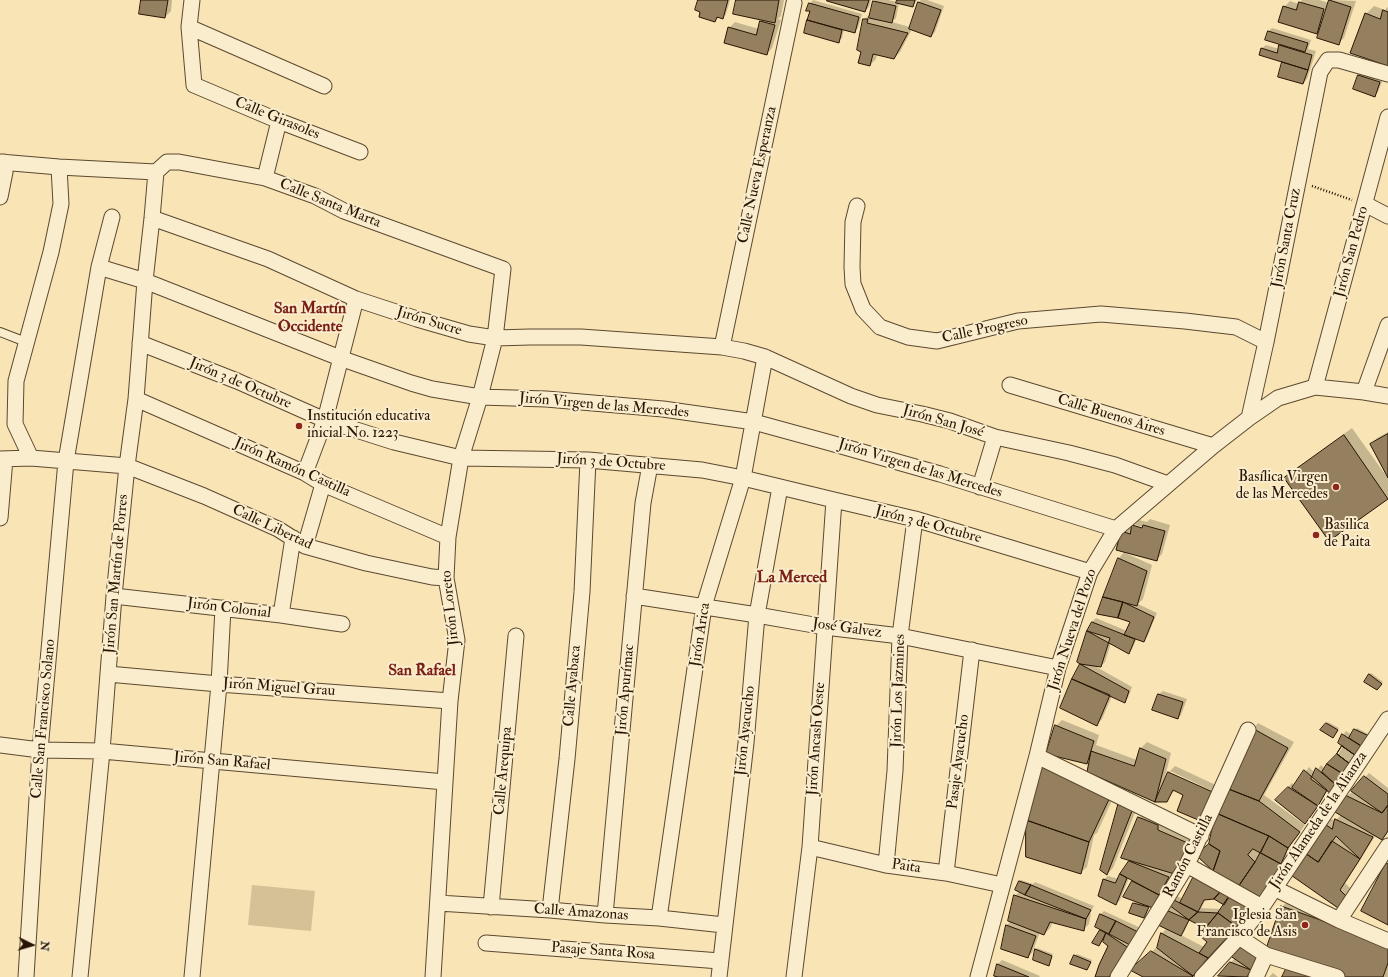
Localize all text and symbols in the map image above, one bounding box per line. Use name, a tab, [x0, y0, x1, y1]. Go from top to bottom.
street label: Calle Girasoles	[232, 94, 322, 144]
street label: Calle Nueva Esperanza	[735, 105, 781, 245]
street label: Calle Santa Marta	[277, 175, 383, 233]
street label: Jirón Santa Cruz	[1268, 187, 1306, 289]
street label: Jirón San Pedro	[1331, 204, 1373, 300]
district label: San Martín Occidente	[274, 300, 346, 338]
street label: Jirón Sucre	[394, 304, 464, 340]
street label: Calle Progreso	[941, 312, 1029, 348]
street label: Jirón 3 de Octubre	[186, 354, 294, 414]
street label: Jirón Virgen de las Mercedes	[518, 390, 690, 422]
street label: Calle Buenos Aires	[1055, 391, 1167, 441]
street label: Jirón San José	[900, 402, 986, 442]
place label: Institución educativa inicial No. 1223	[307, 408, 430, 443]
marker: Institución educativa inicial No. 1223	[294, 421, 304, 431]
street label: Jirón Ramón Castilla	[231, 434, 353, 502]
street label: Jirón Virgen de las Mercedes	[836, 435, 1004, 503]
street label: Jirón 3 de Octubre	[556, 450, 666, 476]
place label: Basílica Virgen de las Mercedes	[1236, 469, 1328, 504]
marker: Basílica Virgen de las Mercedes	[1331, 482, 1341, 492]
street label: Jirón San Martín de Porres	[101, 494, 133, 654]
street label: Calle Libertad	[229, 502, 315, 554]
street label: Jirón 3 de Octubre	[873, 502, 983, 548]
place label: Basilica de Paita	[1324, 517, 1370, 552]
marker: Basilica de Paita	[1311, 530, 1321, 540]
street label: Jirón Nueva del Pozo	[1045, 567, 1101, 693]
street label: Jirón Loreto	[438, 569, 464, 647]
district label: La Merced	[757, 569, 827, 589]
street label: Jirón Colonial	[186, 595, 272, 623]
street label: Jirón Arica	[687, 602, 715, 668]
street label: José Galvez	[811, 615, 883, 643]
street label: Jirón Los Jazmines	[888, 634, 910, 748]
street label: Calle San Francisco Solano	[28, 639, 60, 799]
street label: Jirón Apurímac	[613, 643, 639, 737]
street label: Calle Ayabaca	[560, 644, 586, 728]
district label: San Rafael	[388, 662, 456, 682]
street label: Jirón Miguel Grau	[222, 675, 336, 701]
street label: Jirón Ancash Oeste	[804, 682, 830, 796]
street label: Jirón Ayacucho	[732, 685, 760, 777]
street label: Pasaje Ayacucho	[944, 713, 974, 811]
street label: Calle Arequipa	[491, 726, 517, 816]
street label: Jirón San Rafael	[173, 749, 271, 775]
street label: Jirón Alameda de la Alianza	[1266, 749, 1372, 893]
street label: Ramón Castilla	[1160, 811, 1218, 901]
street label: Paita	[890, 856, 922, 878]
street label: Calle Amazonas	[533, 901, 629, 925]
place label: Iglesia San Francisco de Asis	[1196, 907, 1297, 942]
marker: Iglesia San Francisco de Asis	[1300, 920, 1310, 930]
north arrow	[12, 925, 52, 965]
street label: Pasaje Santa Rosa	[550, 939, 656, 965]
text: N	[38, 941, 51, 952]

